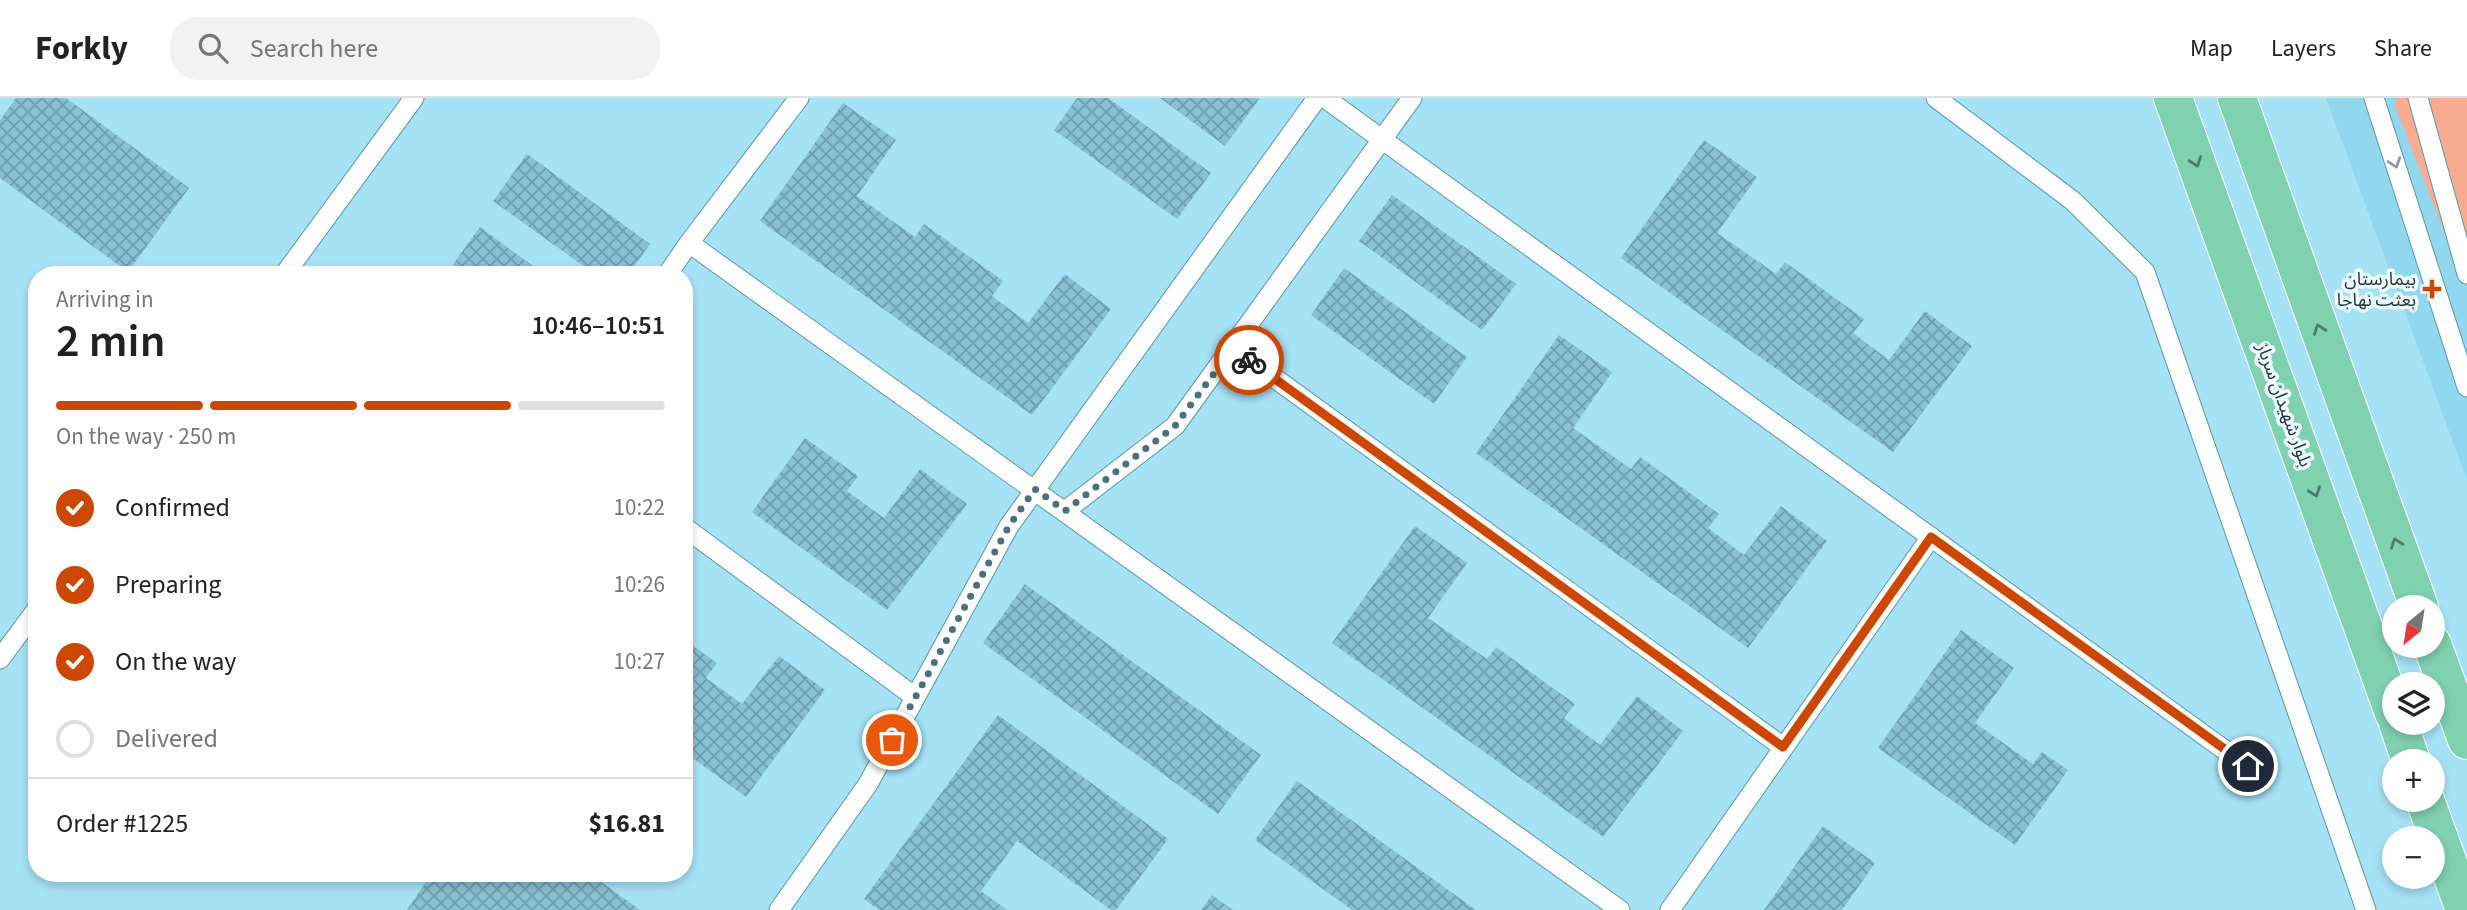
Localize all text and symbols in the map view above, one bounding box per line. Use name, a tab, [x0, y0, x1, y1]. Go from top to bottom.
search box	[170, 17, 660, 80]
text: Forkly	[35, 25, 128, 72]
icon: search	[194, 29, 232, 67]
text: Search here	[250, 30, 378, 67]
text: Map	[2190, 31, 2233, 66]
text: Layers	[2271, 31, 2336, 66]
text: Share	[2374, 31, 2432, 66]
one-way arrow	[2188, 156, 2202, 168]
one-way arrow	[2387, 156, 2401, 169]
place label: بیمارستان بعثت نهاجا	[2337, 267, 2416, 313]
marker: بیمارستان بعثت نهاجا	[2422, 279, 2442, 299]
text: Arriving in	[56, 283, 154, 316]
text: 10:46–10:51	[532, 307, 665, 344]
text: 2 min	[56, 309, 165, 374]
one-way arrow	[2314, 323, 2328, 335]
courier	[1214, 325, 1284, 395]
street label: بلوار شهیدان سرباز	[2250, 339, 2318, 471]
icon: bike	[1230, 341, 1268, 379]
text: On the way · 250 m	[56, 420, 236, 453]
one-way arrow	[2307, 485, 2321, 497]
icon: check	[56, 489, 94, 527]
text: Confirmed	[115, 489, 230, 526]
text: 10:22	[614, 491, 665, 524]
one-way arrow	[2390, 537, 2404, 550]
icon: check	[56, 566, 94, 604]
text: Preparing	[115, 566, 221, 603]
text: 10:26	[614, 568, 665, 601]
north arrow	[2382, 595, 2445, 658]
map controls	[2382, 595, 2445, 889]
icon: check	[56, 643, 94, 681]
text: On the way	[115, 643, 236, 680]
text: 10:27	[614, 645, 665, 678]
button: layers	[2382, 672, 2445, 735]
pin	[862, 710, 922, 770]
text: Delivered	[115, 720, 218, 757]
icon: bag	[873, 721, 911, 759]
pin	[2218, 736, 2278, 796]
icon: home	[2229, 747, 2267, 785]
button: +	[2382, 749, 2445, 812]
text: Order #1225	[56, 805, 188, 842]
text: $16.81	[589, 805, 665, 842]
button: −	[2382, 826, 2445, 889]

